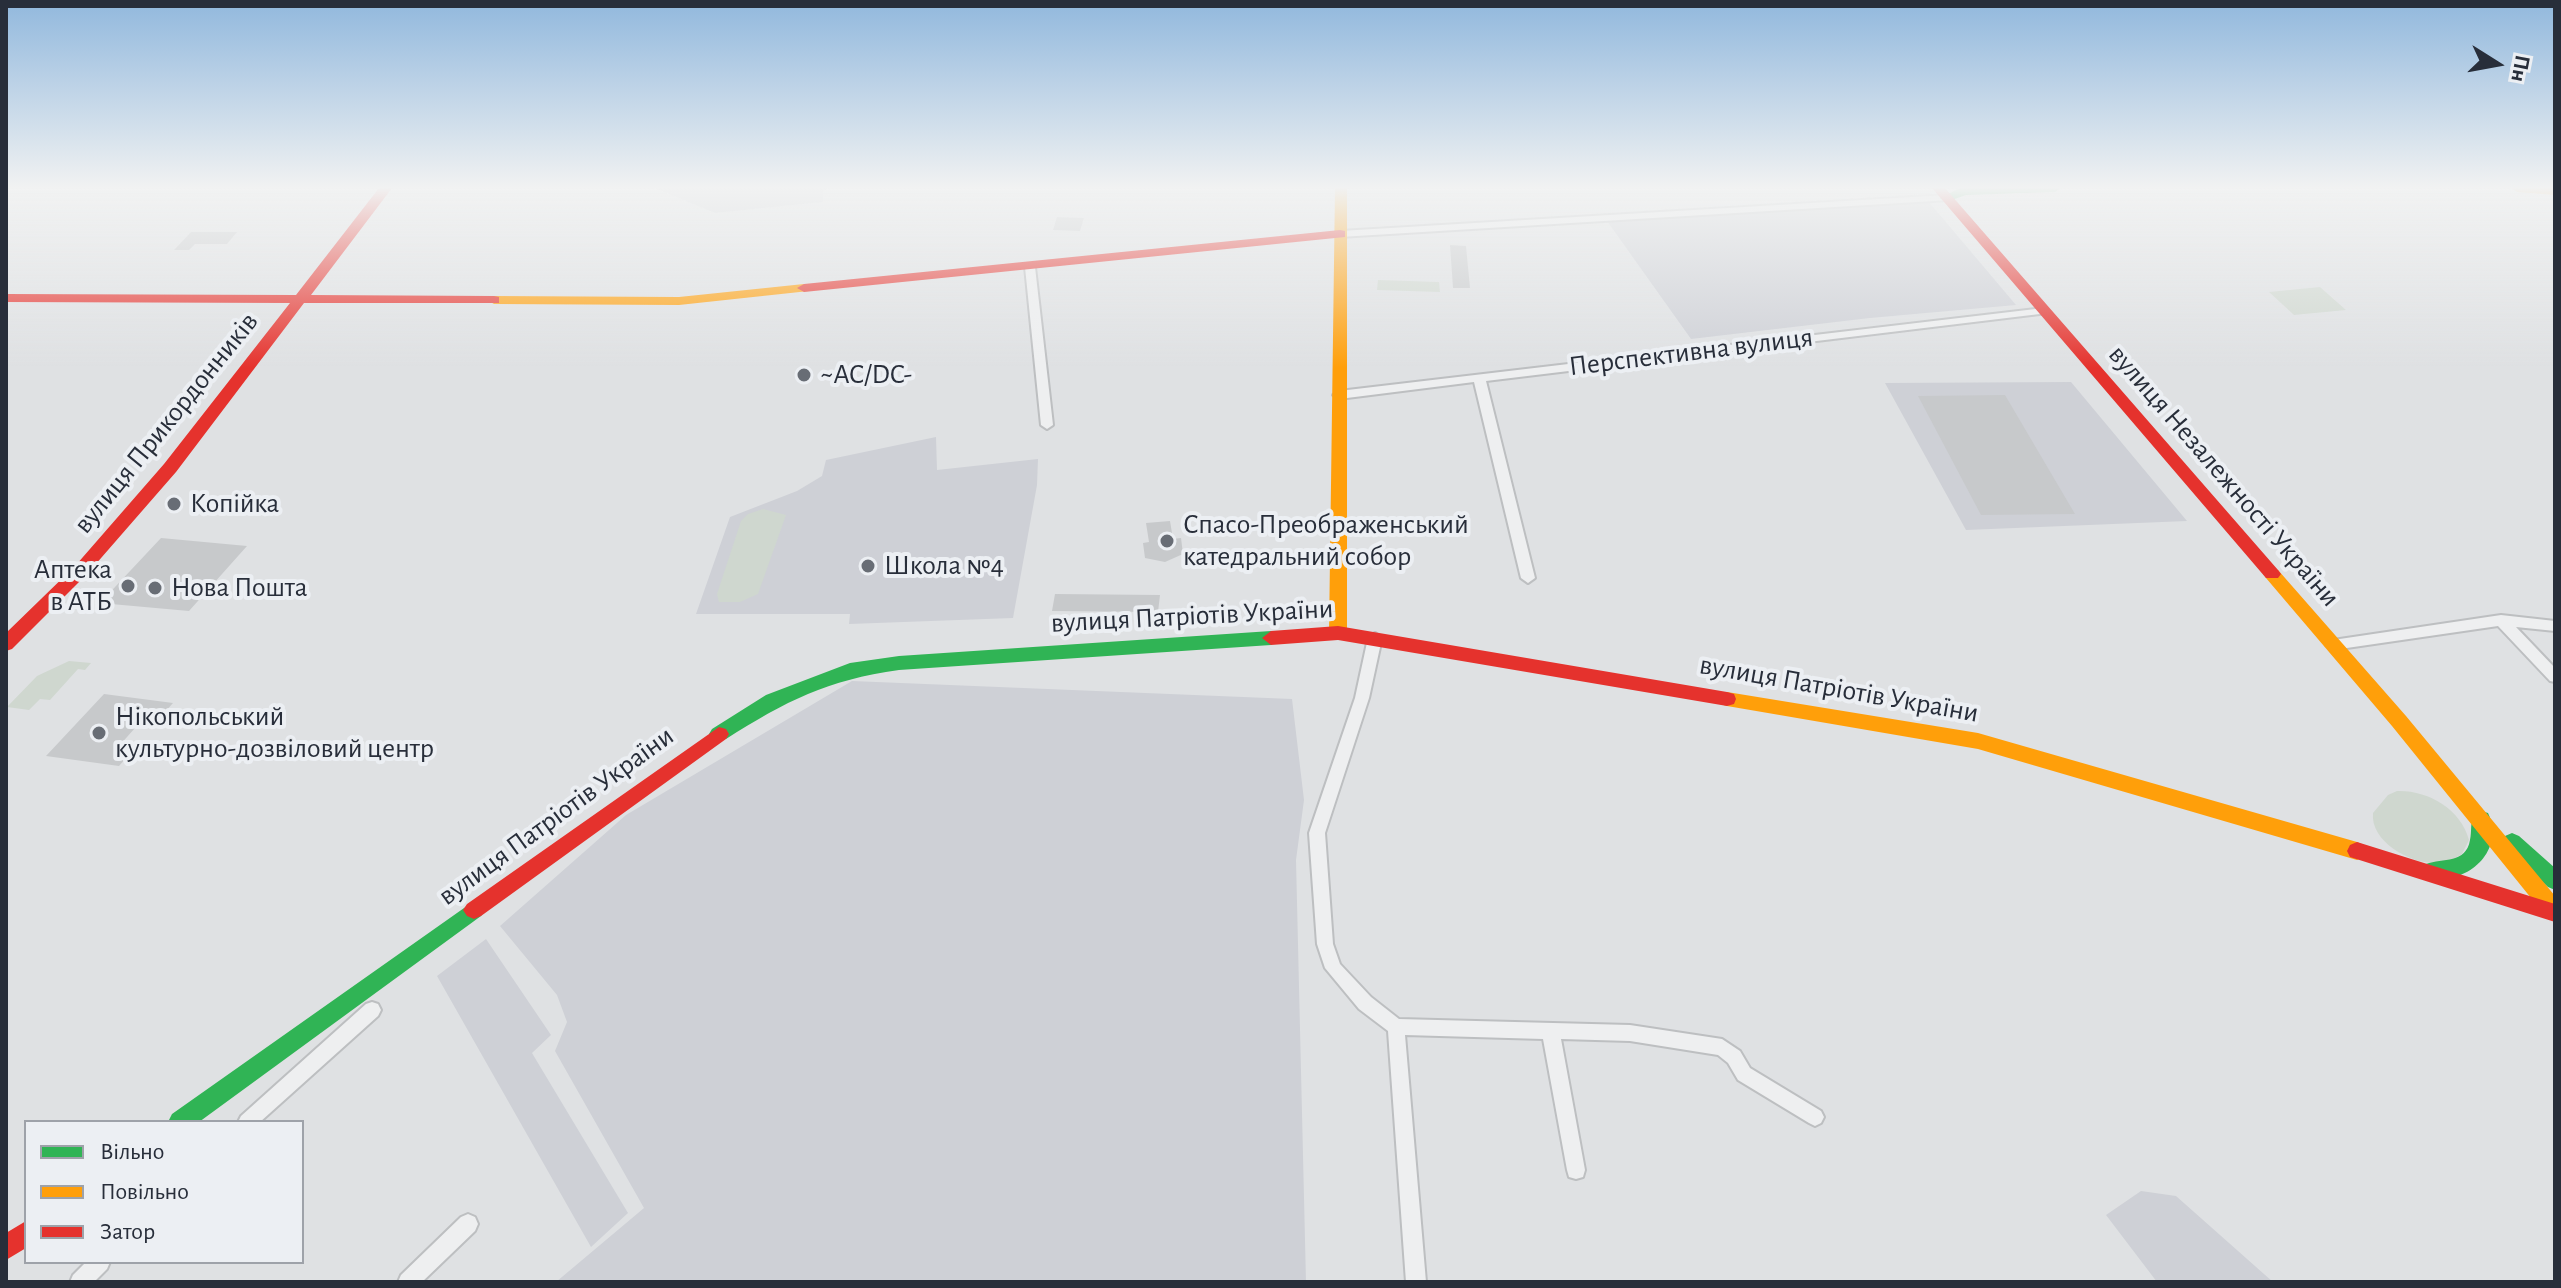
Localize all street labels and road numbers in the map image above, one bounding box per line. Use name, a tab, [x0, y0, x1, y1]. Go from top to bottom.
street label: вулиця Прикордонників	[66, 306, 266, 540]
street label: Перспективна вулиця	[1567, 320, 1815, 384]
street label: вулиця Незалежності України	[2101, 338, 2347, 614]
street label: вулиця Патріотів України	[1050, 592, 1334, 640]
street label: вулиця Патріотів України	[1697, 648, 1981, 730]
street label: вулиця Патріотів України	[432, 719, 680, 913]

